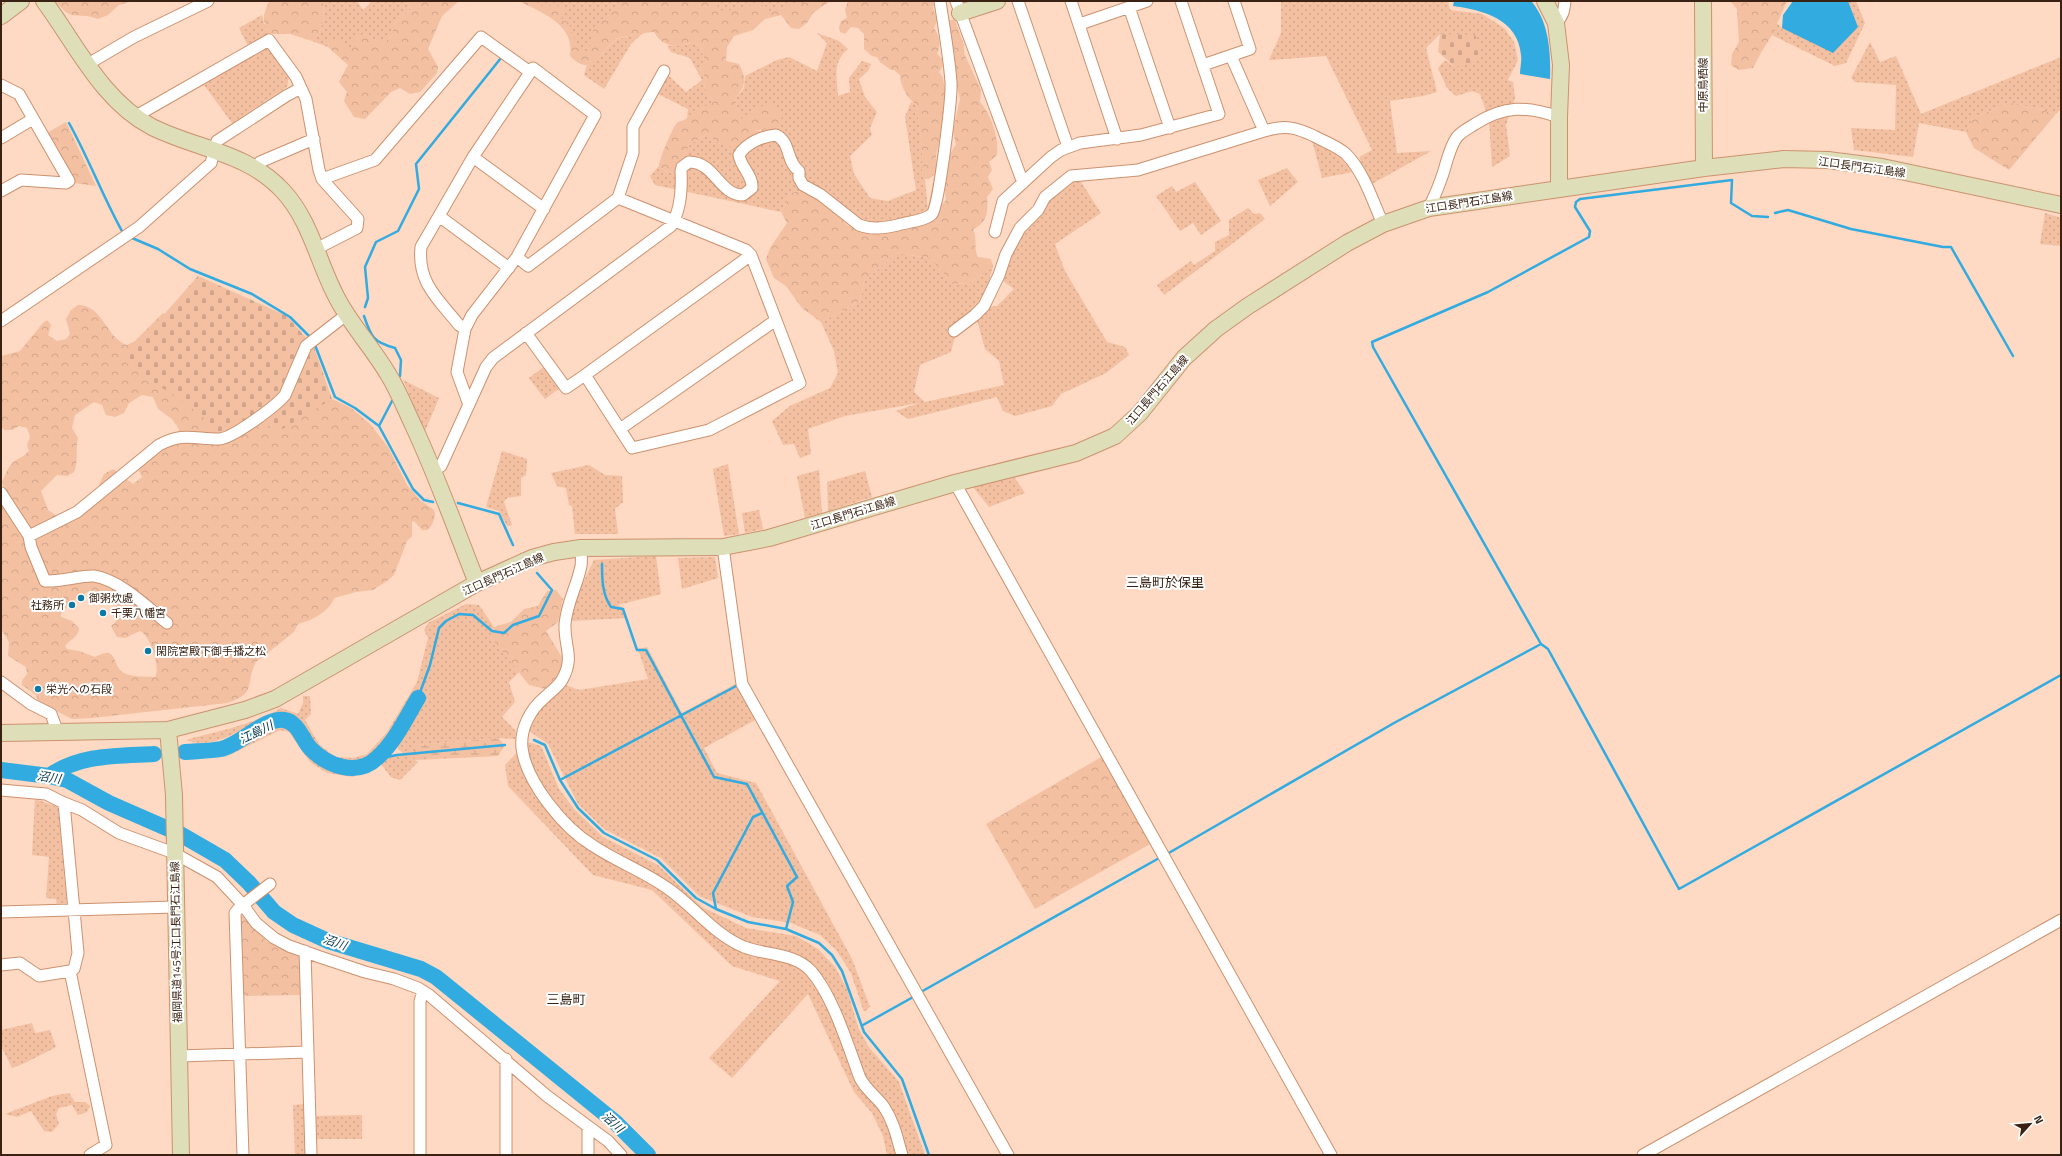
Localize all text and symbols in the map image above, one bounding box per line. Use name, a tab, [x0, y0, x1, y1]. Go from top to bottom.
street label: 中原鳥栖線	[1695, 58, 1711, 113]
street label: 江口長門石江島線	[1817, 153, 1907, 181]
street label: 江口長門石江島線	[1424, 187, 1514, 217]
street label: 江口長門石江島線	[1122, 352, 1192, 428]
street label: 江口長門石江島線	[809, 492, 897, 534]
street label: 江口長門石江島線	[460, 549, 546, 599]
district label: 三島町於保里	[1126, 572, 1204, 592]
place label: 御粥炊處	[88, 590, 133, 606]
marker: 御粥炊處	[76, 593, 86, 603]
place label: 社務所	[31, 597, 65, 613]
marker: 社務所	[67, 600, 77, 610]
place label: 千栗八幡宮	[111, 605, 166, 621]
marker: 千栗八幡宮	[98, 608, 108, 618]
place label: 閑院宮殿下御手播之松	[156, 643, 266, 659]
marker: 閑院宮殿下御手播之松	[143, 646, 153, 656]
place label: 栄光への石段	[46, 681, 112, 697]
marker: 栄光への石段	[33, 684, 43, 694]
water label: 江島川	[236, 715, 278, 748]
water label: 沼川	[36, 766, 64, 788]
street label: 福岡県道145号江口長門石江島線	[167, 861, 185, 1023]
water label: 沼川	[321, 929, 351, 956]
district label: 三島町	[546, 989, 586, 1009]
north arrow	[2010, 1104, 2050, 1144]
water label: 沼川	[598, 1107, 630, 1138]
text: N	[2030, 1112, 2048, 1126]

